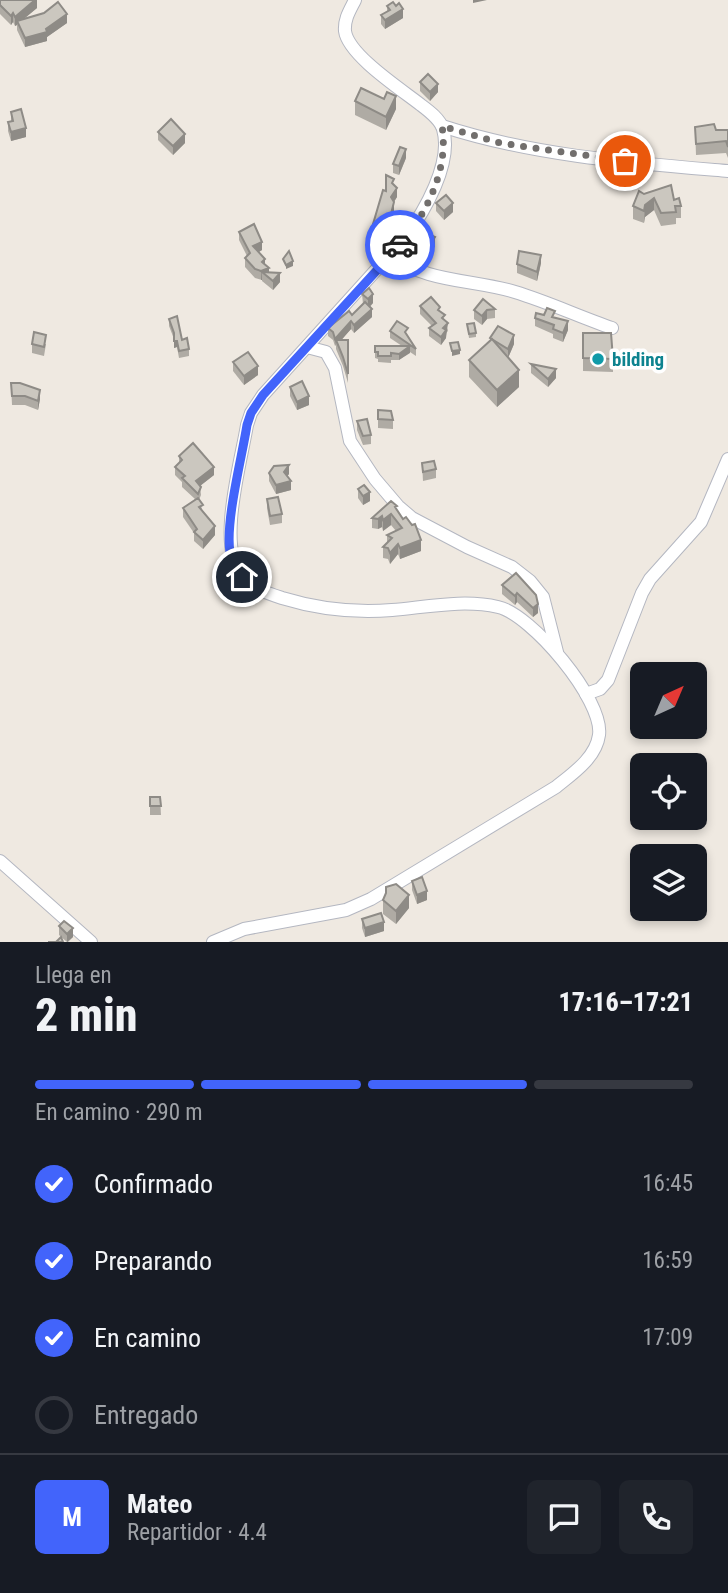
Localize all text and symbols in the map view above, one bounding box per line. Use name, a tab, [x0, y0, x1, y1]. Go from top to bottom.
pin	[595, 131, 655, 191]
icon: bag	[606, 142, 644, 180]
courier	[365, 210, 435, 280]
icon: car	[381, 226, 419, 264]
place label: bilding	[612, 348, 664, 371]
marker: bilding	[590, 351, 606, 367]
pin	[212, 547, 272, 607]
icon: home	[223, 558, 261, 596]
north arrow	[630, 662, 707, 738]
map controls	[630, 662, 707, 921]
button: locate	[630, 753, 707, 830]
button: layers	[630, 844, 707, 921]
text: Llega en	[35, 962, 112, 989]
text: 17:16–17:21	[559, 987, 693, 1017]
text: 2 min	[35, 988, 138, 1042]
text: En camino · 290 m	[35, 1099, 203, 1126]
icon: check	[35, 1165, 73, 1203]
text: Confirmado	[94, 1169, 213, 1199]
text: 16:45	[642, 1170, 693, 1197]
icon: check	[35, 1242, 73, 1280]
text: Preparando	[94, 1246, 212, 1276]
text: 16:59	[642, 1247, 693, 1274]
icon: check	[35, 1319, 73, 1357]
text: En camino	[94, 1323, 201, 1353]
text: 17:09	[642, 1324, 693, 1351]
text: Entregado	[94, 1400, 198, 1430]
button: chat	[527, 1480, 601, 1554]
button: phone	[619, 1480, 693, 1554]
text: Mateo	[127, 1489, 192, 1519]
text: M	[62, 1502, 82, 1532]
text: Repartidor · 4.4	[127, 1519, 267, 1546]

